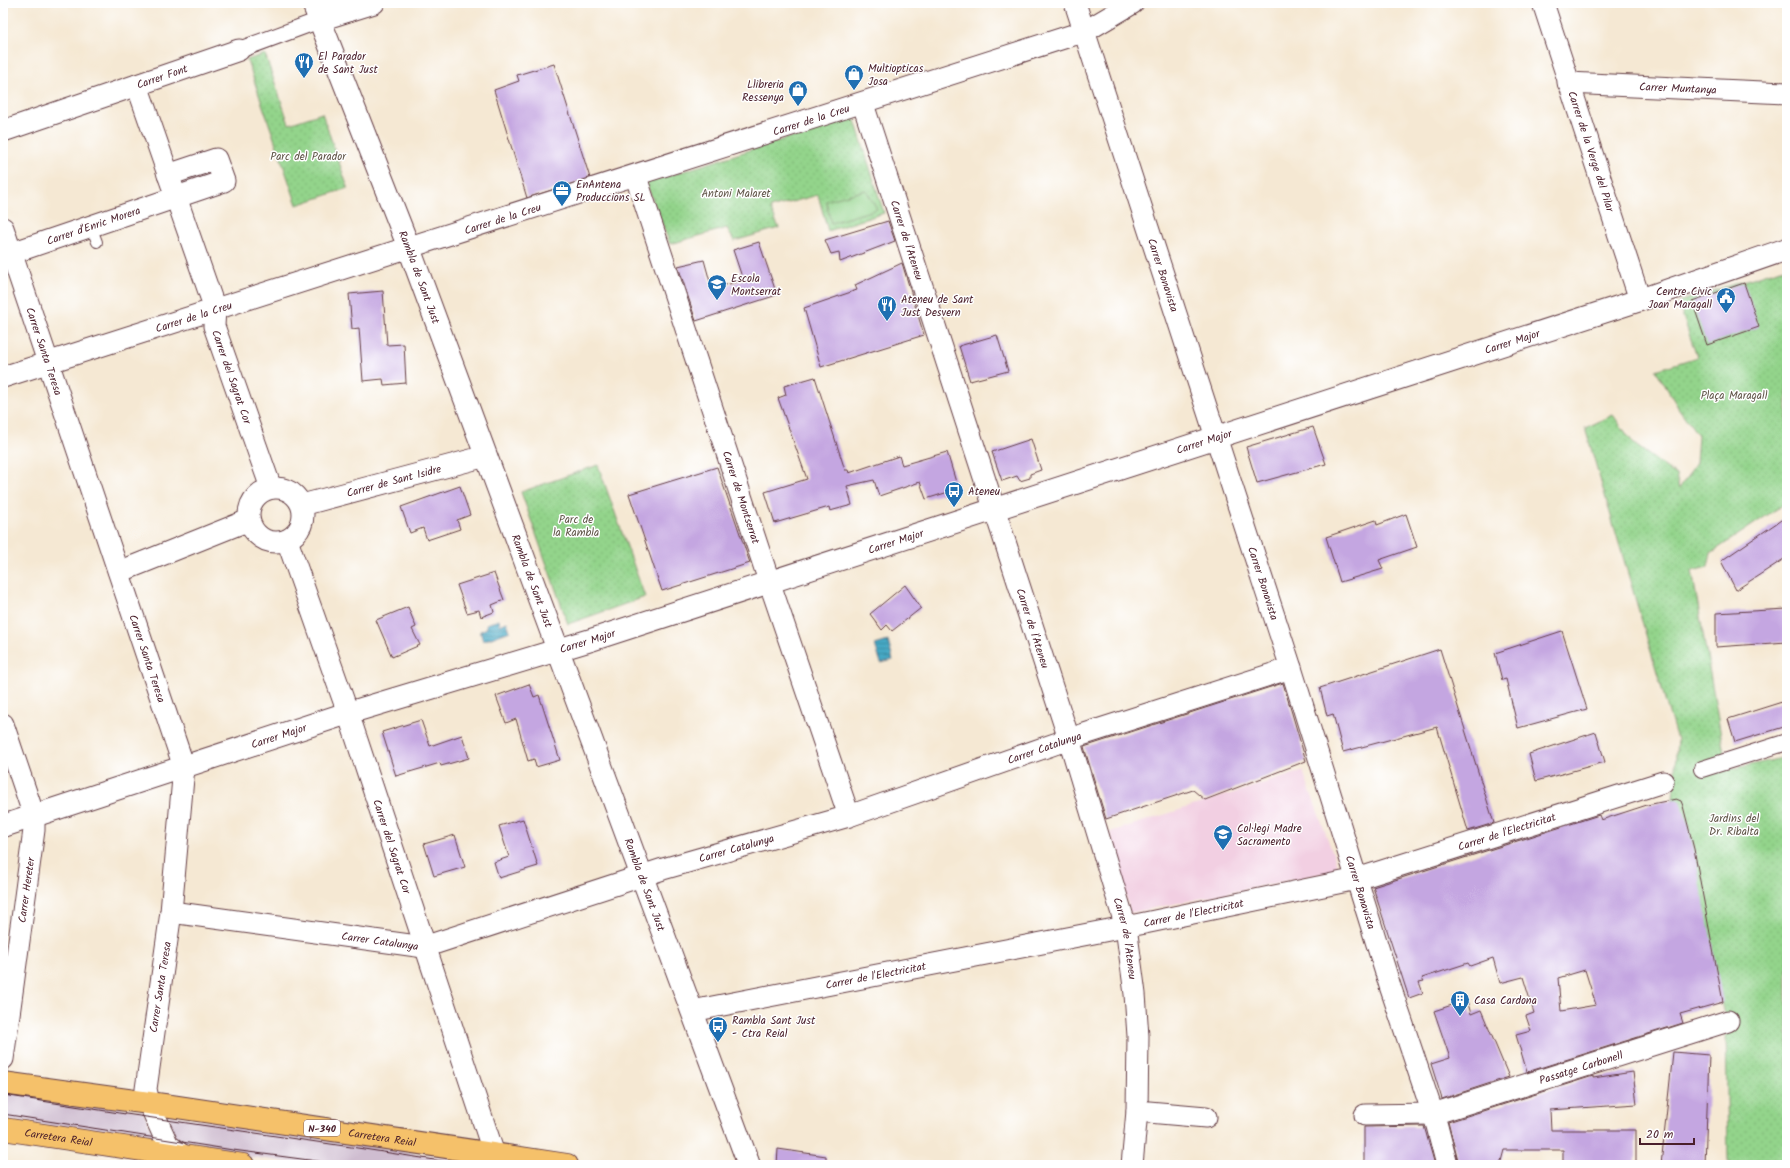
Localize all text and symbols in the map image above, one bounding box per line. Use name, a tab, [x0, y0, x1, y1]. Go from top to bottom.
place label: El Parador de Sant Just	[318, 48, 379, 79]
restaurant icon: El Parador de Sant Just	[293, 51, 315, 79]
street label: Carrer Font	[134, 60, 191, 95]
place label: Multiopticas Josa	[868, 60, 924, 91]
shop icon: Multiopticas Josa	[843, 63, 865, 91]
place label: Llibreria Ressenya	[742, 76, 784, 107]
street label: Carrer Muntanya	[1639, 78, 1717, 100]
shop icon: Llibreria Ressenya	[787, 79, 809, 107]
street label: Carrer de la Verge del Pilar	[1562, 89, 1619, 216]
street label: Carrer de la Creu	[771, 100, 853, 142]
park label: Parc del Parador	[270, 148, 347, 166]
place label: EnAntena Produccions SL	[576, 176, 646, 207]
office icon: EnAntena Produccions SL	[551, 179, 573, 207]
park label: Antoni Malaret	[701, 185, 771, 203]
street label: Carrer de l'Ateneu	[885, 198, 928, 283]
street label: Carrer de la Creu	[462, 199, 544, 240]
street label: Carrer d'Enric Morera	[44, 202, 143, 251]
street label: Rambla de Sant Just	[393, 228, 445, 327]
street label: Carrer Bonavista	[1142, 236, 1183, 315]
place label: Escola Montserrat	[731, 270, 782, 301]
school or university icon: Escola Montserrat	[706, 273, 728, 301]
place label: Centre Civic Joan Maragall	[1648, 283, 1712, 314]
public building icon: Centre Civic Joan Maragall	[1715, 286, 1737, 314]
place label: Ateneu de Sant Just Desvern	[901, 291, 974, 322]
restaurant icon: Ateneu de Sant Just Desvern	[876, 294, 898, 322]
street label: Carrer de la Creu	[153, 297, 235, 338]
street label: Carrer Santa Teresa	[20, 305, 67, 398]
street label: Carrer Major	[1482, 325, 1544, 360]
street label: Carrer del Sagrat Cor	[206, 328, 256, 428]
park label: Plaça Maragall	[1701, 387, 1768, 405]
street label: Carrer Major	[1174, 424, 1236, 460]
street label: Carrer de Montserrat	[717, 448, 764, 547]
street label: Carrer de Sant Isidre	[345, 460, 443, 503]
bus stop icon: Ateneu	[943, 480, 965, 508]
place label: Ateneu	[968, 483, 1001, 501]
park label: Parc de la Rambla	[553, 511, 599, 542]
street label: Carrer Major	[866, 524, 927, 560]
street label: Rambla de Sant Just	[506, 532, 557, 631]
street label: Carrer Bonavista	[1242, 544, 1283, 623]
street label: Carrer de l'Ateneu	[1011, 586, 1054, 672]
street label: Carrer Santa Teresa	[123, 612, 170, 705]
street label: Carrer Major	[558, 624, 619, 659]
street label: Carrer Major	[249, 719, 310, 754]
street label: Carrer Catalunya	[1005, 728, 1084, 770]
street label: Carrer del Sagrat Cor	[367, 797, 416, 898]
street label: Carrer de l'Electricitat	[1456, 808, 1559, 857]
park label: Jardins del Dr. Ribalta	[1709, 810, 1759, 841]
place label: Col·legi Madre Sacramento	[1237, 820, 1302, 851]
school or university icon: Col·legi Madre Sacramento	[1212, 823, 1234, 851]
street label: Carrer Catalunya	[697, 830, 776, 868]
street label: Rambla de Sant Just	[619, 836, 670, 935]
street label: Carrer Bonavista	[1340, 853, 1380, 932]
street label: Carrer Hereter	[13, 855, 41, 924]
street label: Carrer de l'Ateneu	[1108, 895, 1141, 981]
street label: Carrer de l'Electricitat	[1142, 895, 1246, 933]
street label: Carrer Catalunya	[340, 928, 420, 956]
street label: Carrer Santa Teresa	[145, 940, 177, 1034]
street label: Carrer de l'Electricitat	[824, 958, 928, 995]
building icon: Casa Cardona	[1449, 989, 1471, 1017]
place label: Casa Cardona	[1474, 992, 1537, 1010]
place label: Rambla Sant Just - Ctra Reial	[732, 1012, 816, 1043]
bus stop icon: Rambla Sant Just - Ctra Reial	[707, 1015, 729, 1043]
street label: Passatge Carbonell	[1537, 1047, 1626, 1090]
road number: N-340	[304, 1120, 340, 1136]
scale bar	[1640, 1120, 1694, 1146]
street label: Carretera Reial	[23, 1124, 94, 1152]
street label: Carretera Reial	[347, 1125, 417, 1152]
text: 20 m	[1646, 1125, 1674, 1144]

